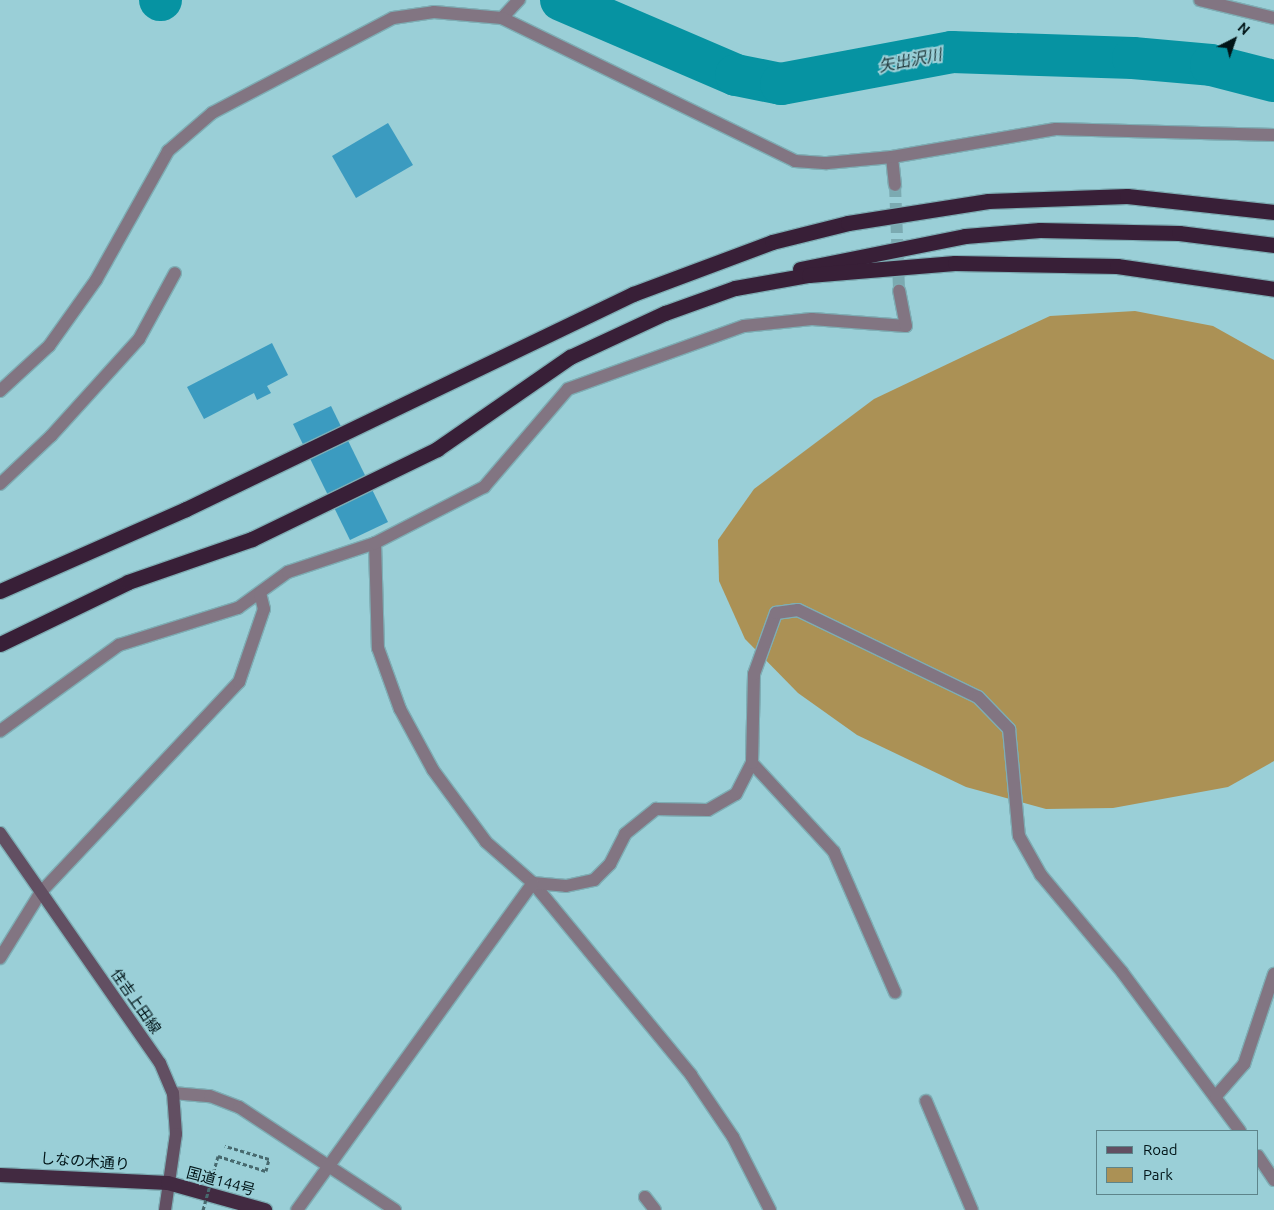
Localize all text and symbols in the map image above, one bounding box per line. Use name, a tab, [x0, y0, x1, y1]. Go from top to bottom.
north arrow	[1209, 15, 1259, 65]
text: N	[1235, 19, 1253, 38]
water label: 矢出沢川	[877, 44, 943, 76]
street label: 住吉上田線	[107, 965, 165, 1037]
legend	[1096, 1130, 1259, 1195]
text: Road	[1143, 1141, 1178, 1158]
street label: しなの木通り	[39, 1149, 131, 1173]
street label: 国道144号	[185, 1163, 257, 1199]
text: Park	[1143, 1166, 1173, 1183]

